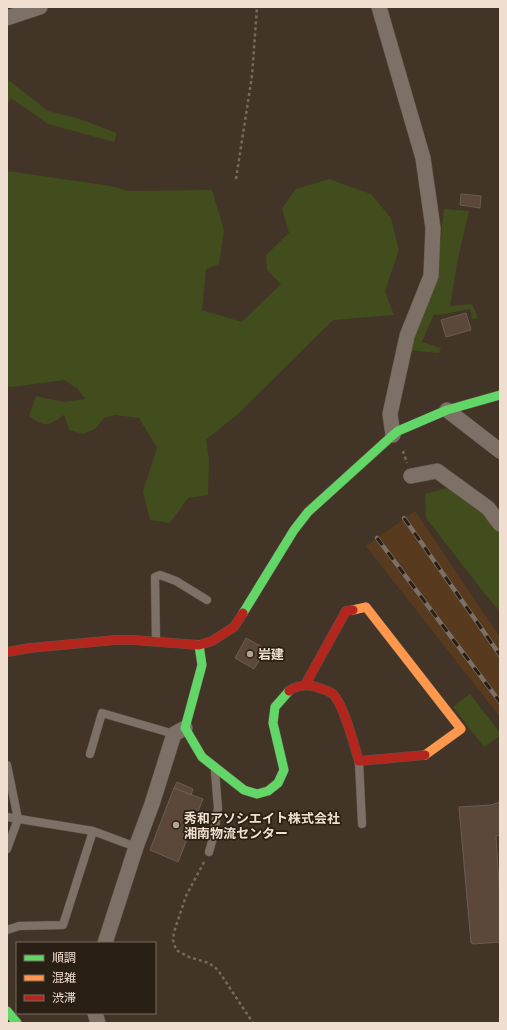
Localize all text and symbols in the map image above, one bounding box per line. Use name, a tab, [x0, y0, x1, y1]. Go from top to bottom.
place label: 岩建	[258, 646, 284, 663]
marker: 岩建	[245, 649, 255, 659]
place label: 秀和アソシエイト株式会社 湘南物流センター	[184, 810, 340, 842]
marker: 秀和アソシエイト株式会社 湘南物流センター	[171, 820, 181, 830]
legend	[16, 942, 156, 1014]
text: 順調	[52, 950, 76, 966]
text: 混雑	[52, 970, 76, 986]
text: 渋滞	[52, 990, 76, 1006]

